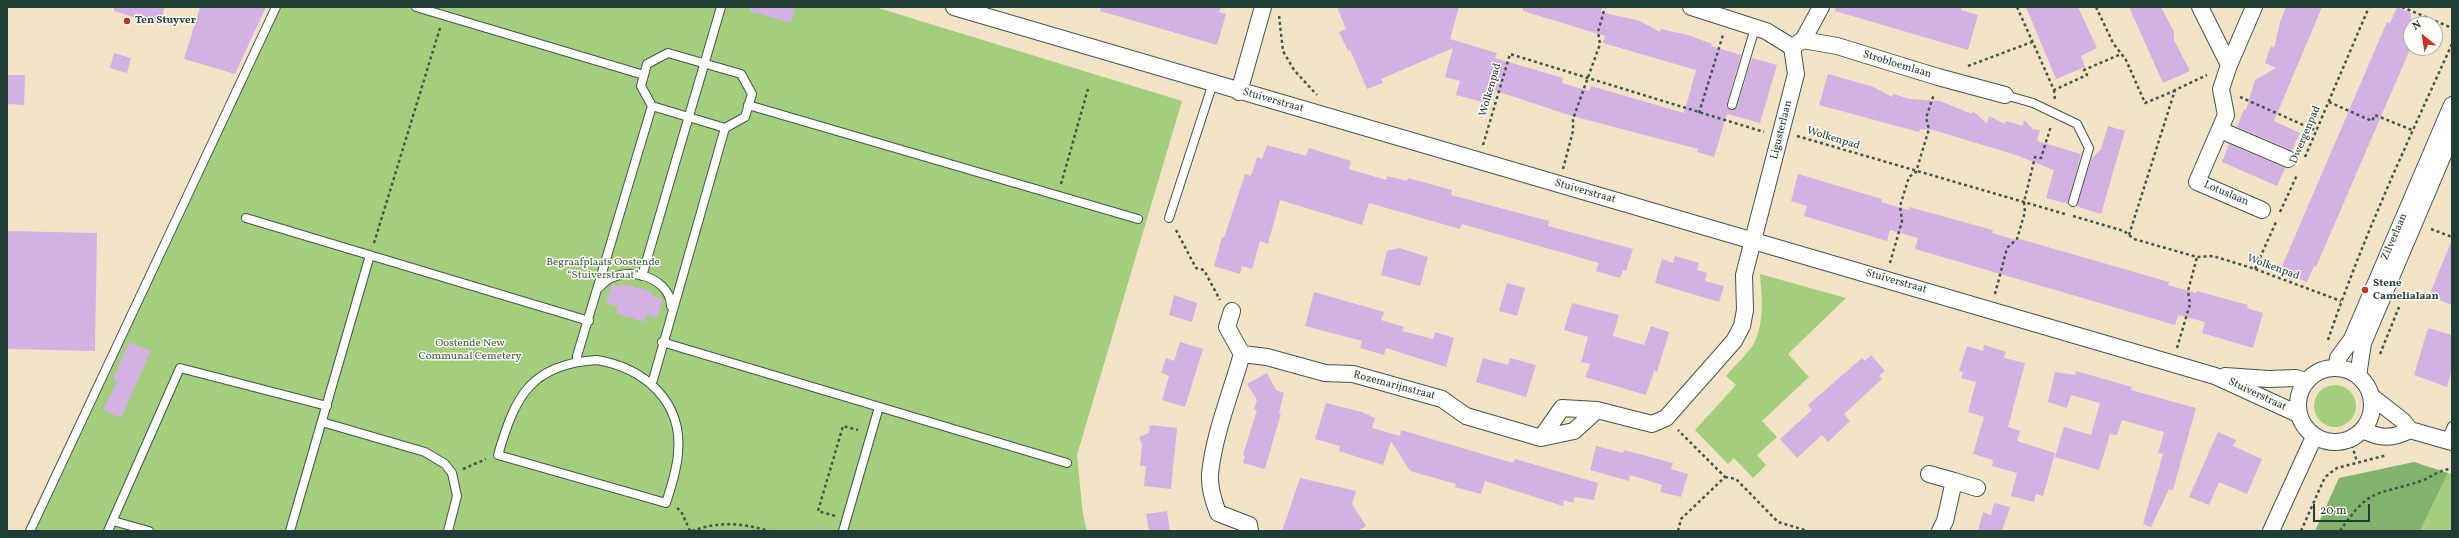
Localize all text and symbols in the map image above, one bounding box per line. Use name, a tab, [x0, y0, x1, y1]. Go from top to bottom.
place label: Ten Stuyver	[135, 14, 196, 28]
marker: Ten Stuyver	[122, 16, 132, 26]
north arrow	[2403, 16, 2443, 56]
text: N	[2410, 18, 2424, 35]
street label: Strobloemlaan	[1861, 48, 1933, 82]
street label: Wolkenpad	[1477, 62, 1505, 118]
street label: Stuiverstraat	[1241, 86, 1305, 116]
street label: Ligusterlaan	[1768, 99, 1796, 161]
street label: Dwergenpad	[2288, 104, 2324, 166]
street label: Wolkenpad	[1805, 125, 1861, 153]
street label: Stuiverstraat	[1553, 177, 1617, 207]
street label: Lotuslaan	[2202, 179, 2250, 209]
street label: Zilverlaan	[2379, 211, 2411, 263]
street label: Wolkenpad	[2245, 252, 2301, 284]
park label: Begraafplaats Oostende “Stuiverstraat”	[546, 256, 660, 282]
street label: Stuiverstraat	[1864, 267, 1928, 297]
place label: Stene Camelialaan	[2373, 277, 2439, 303]
marker: Stene Camelialaan	[2360, 285, 2370, 295]
park label: Oostende New Communal Cemetery	[418, 337, 522, 363]
street label: Rozemarijnstraat	[1352, 369, 1436, 403]
street label: Stuiverstraat	[2226, 376, 2288, 414]
scale bar	[2315, 496, 2372, 522]
text: 20 m	[2320, 503, 2347, 519]

